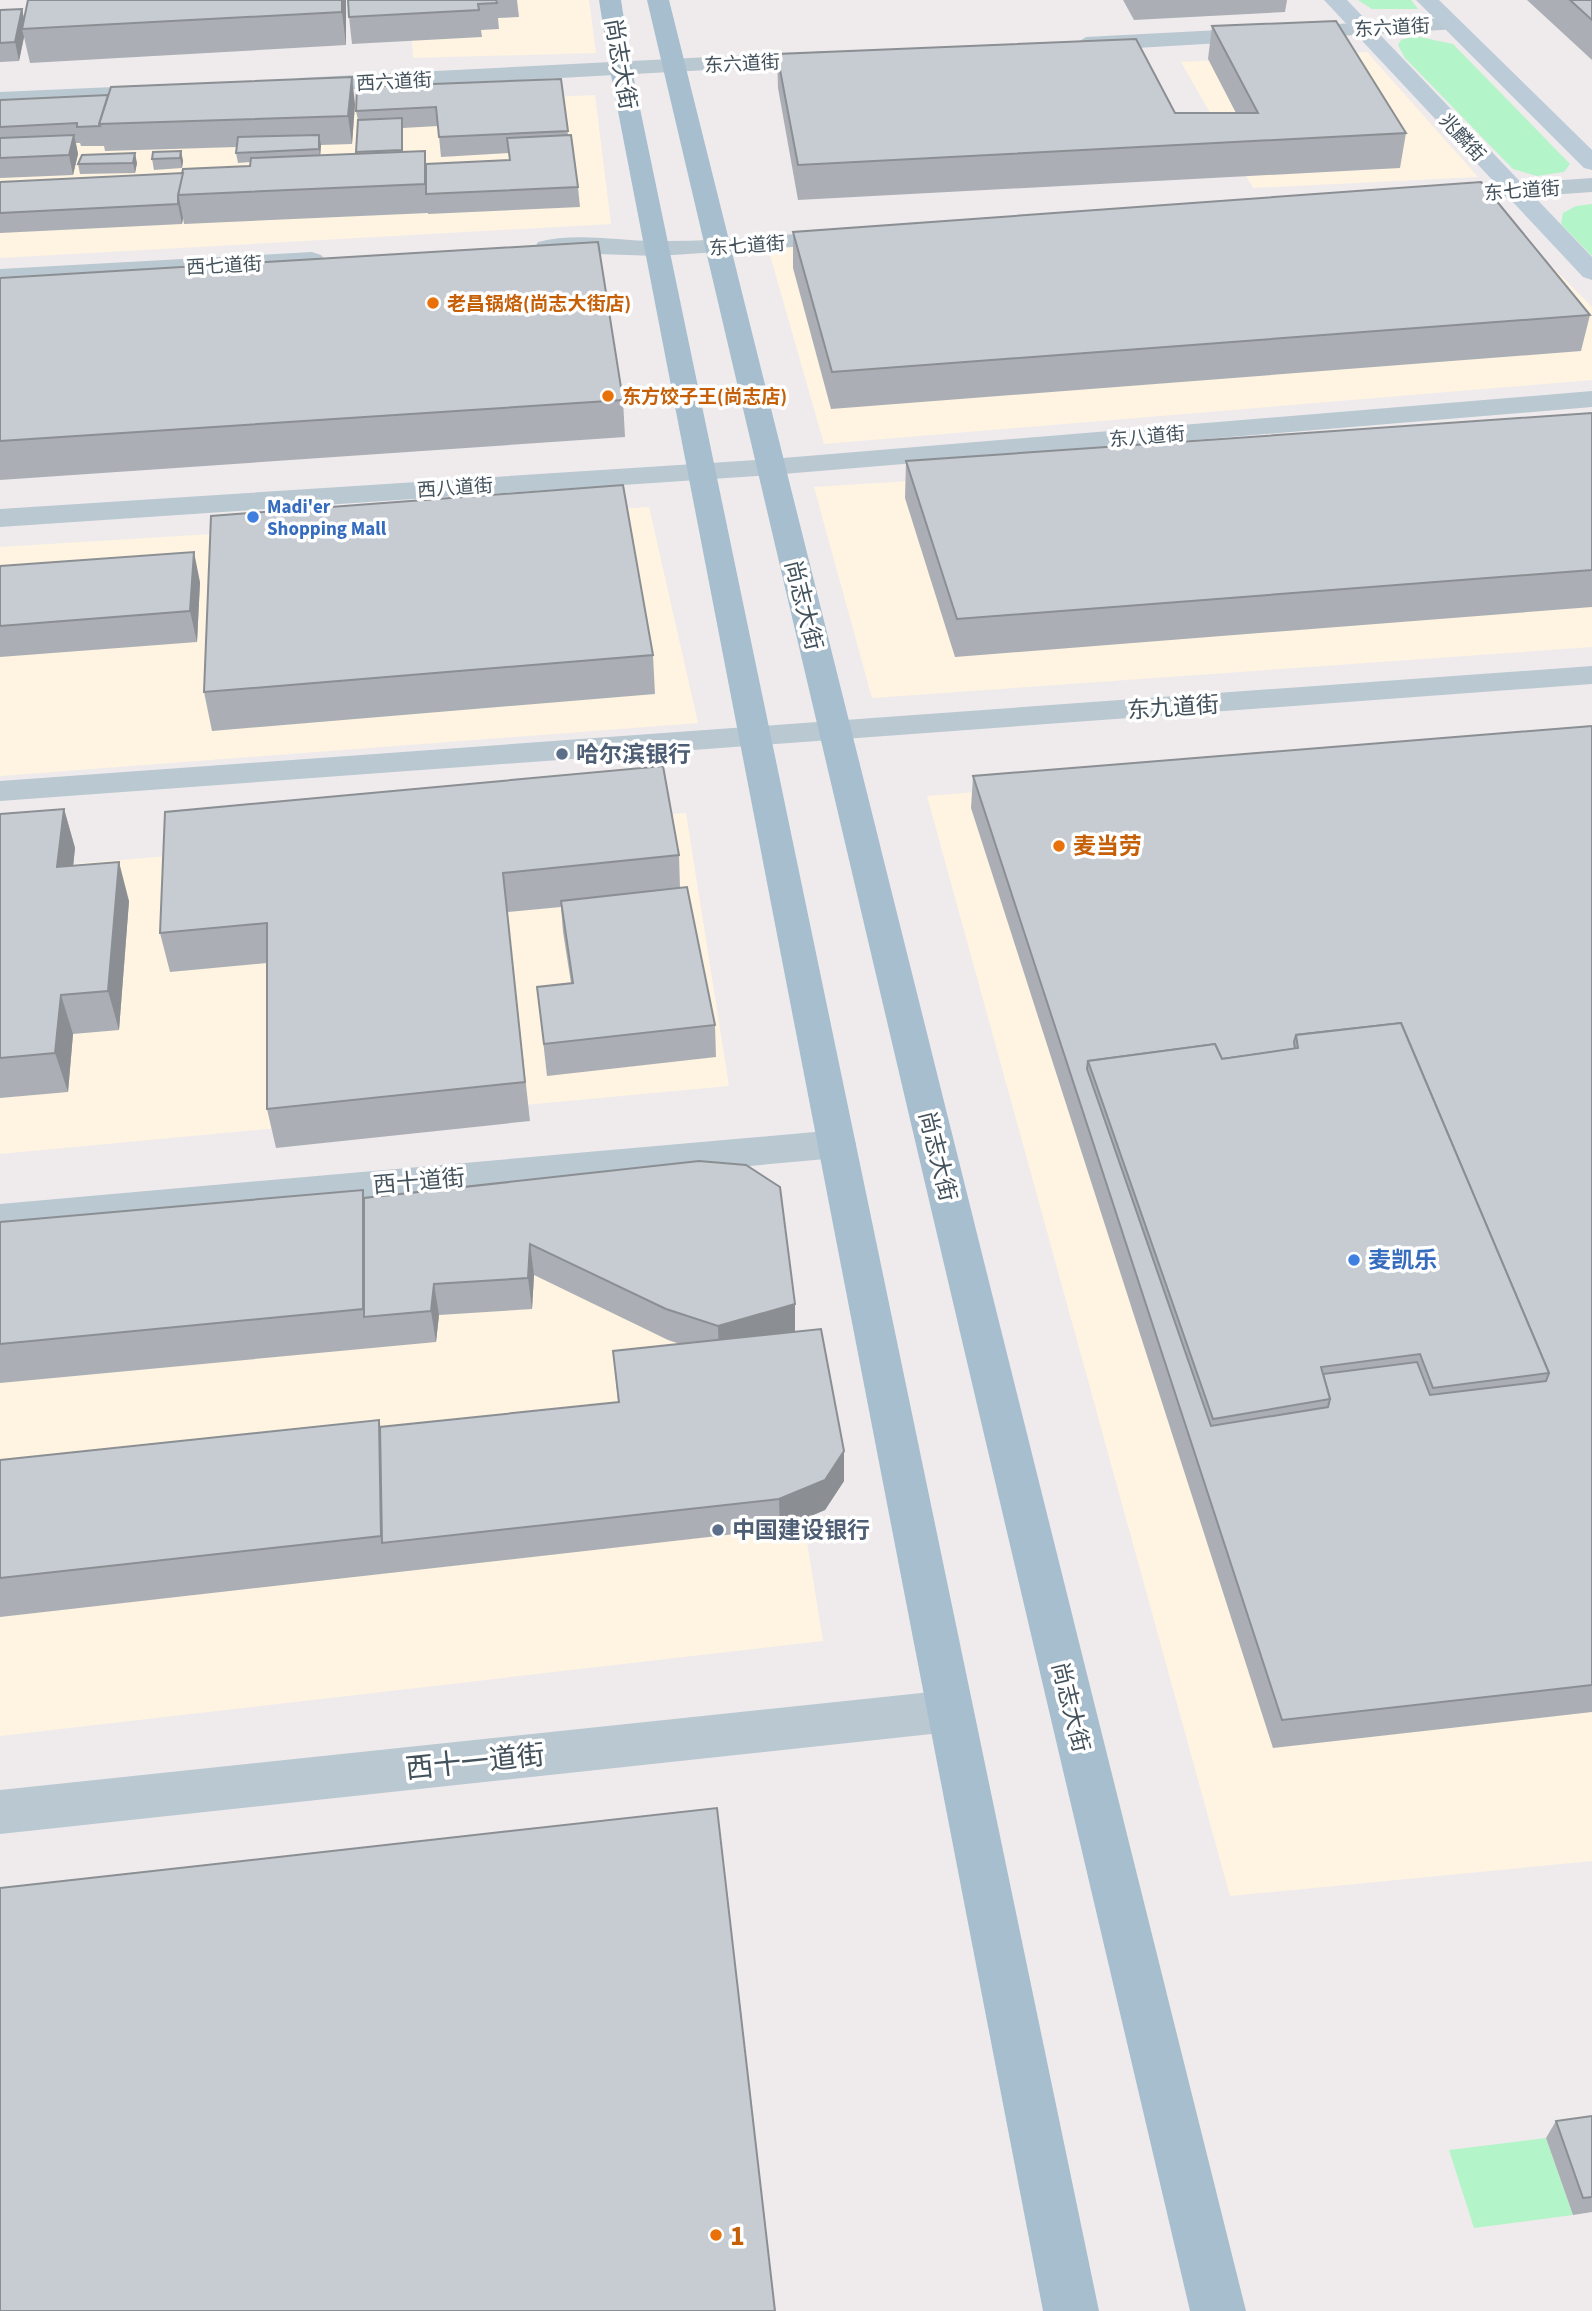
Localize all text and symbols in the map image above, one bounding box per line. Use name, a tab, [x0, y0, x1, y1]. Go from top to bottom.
street label: 东六道街	[1353, 13, 1431, 44]
street label: 尚志大街	[596, 16, 645, 112]
street label: 东六道街	[703, 49, 781, 80]
street label: 西六道街	[355, 67, 433, 98]
street label: 兆麟街	[1433, 108, 1491, 168]
street label: 东七道街	[1483, 175, 1561, 208]
street label: 东七道街	[708, 230, 786, 263]
street label: 西七道街	[185, 251, 263, 282]
place label: 老昌锅烙(尚志大街店)	[447, 291, 631, 318]
marker: 老昌锅烙(尚志大街店)	[425, 295, 441, 311]
place label: 东方饺子王(尚志店)	[622, 384, 787, 411]
marker: 东方饺子王(尚志店)	[600, 388, 616, 404]
street label: 东八道街	[1108, 421, 1186, 454]
street label: 西八道街	[416, 472, 494, 505]
place label: Madi'er Shopping Mall	[267, 494, 387, 543]
marker: Madi'er Shopping Mall	[245, 509, 261, 525]
street label: 尚志大街	[776, 556, 831, 654]
street label: 东九道街	[1126, 688, 1220, 727]
place label: 哈尔滨银行	[576, 738, 691, 771]
marker: 哈尔滨银行	[554, 746, 570, 762]
place label: 麦当劳	[1073, 830, 1142, 863]
marker: 麦当劳	[1051, 838, 1067, 854]
street label: 尚志大街	[910, 1107, 965, 1205]
street label: 西十道街	[372, 1161, 466, 1202]
place label: 麦凯乐	[1368, 1244, 1437, 1277]
marker: 麦凯乐	[1346, 1252, 1362, 1268]
place label: 中国建设银行	[732, 1514, 870, 1547]
marker: 中国建设银行	[710, 1522, 726, 1538]
street label: 尚志大街	[1043, 1658, 1098, 1756]
street label: 西十一道街	[403, 1735, 547, 1789]
place label: 1	[730, 2216, 745, 2256]
marker: 1	[708, 2227, 724, 2243]

